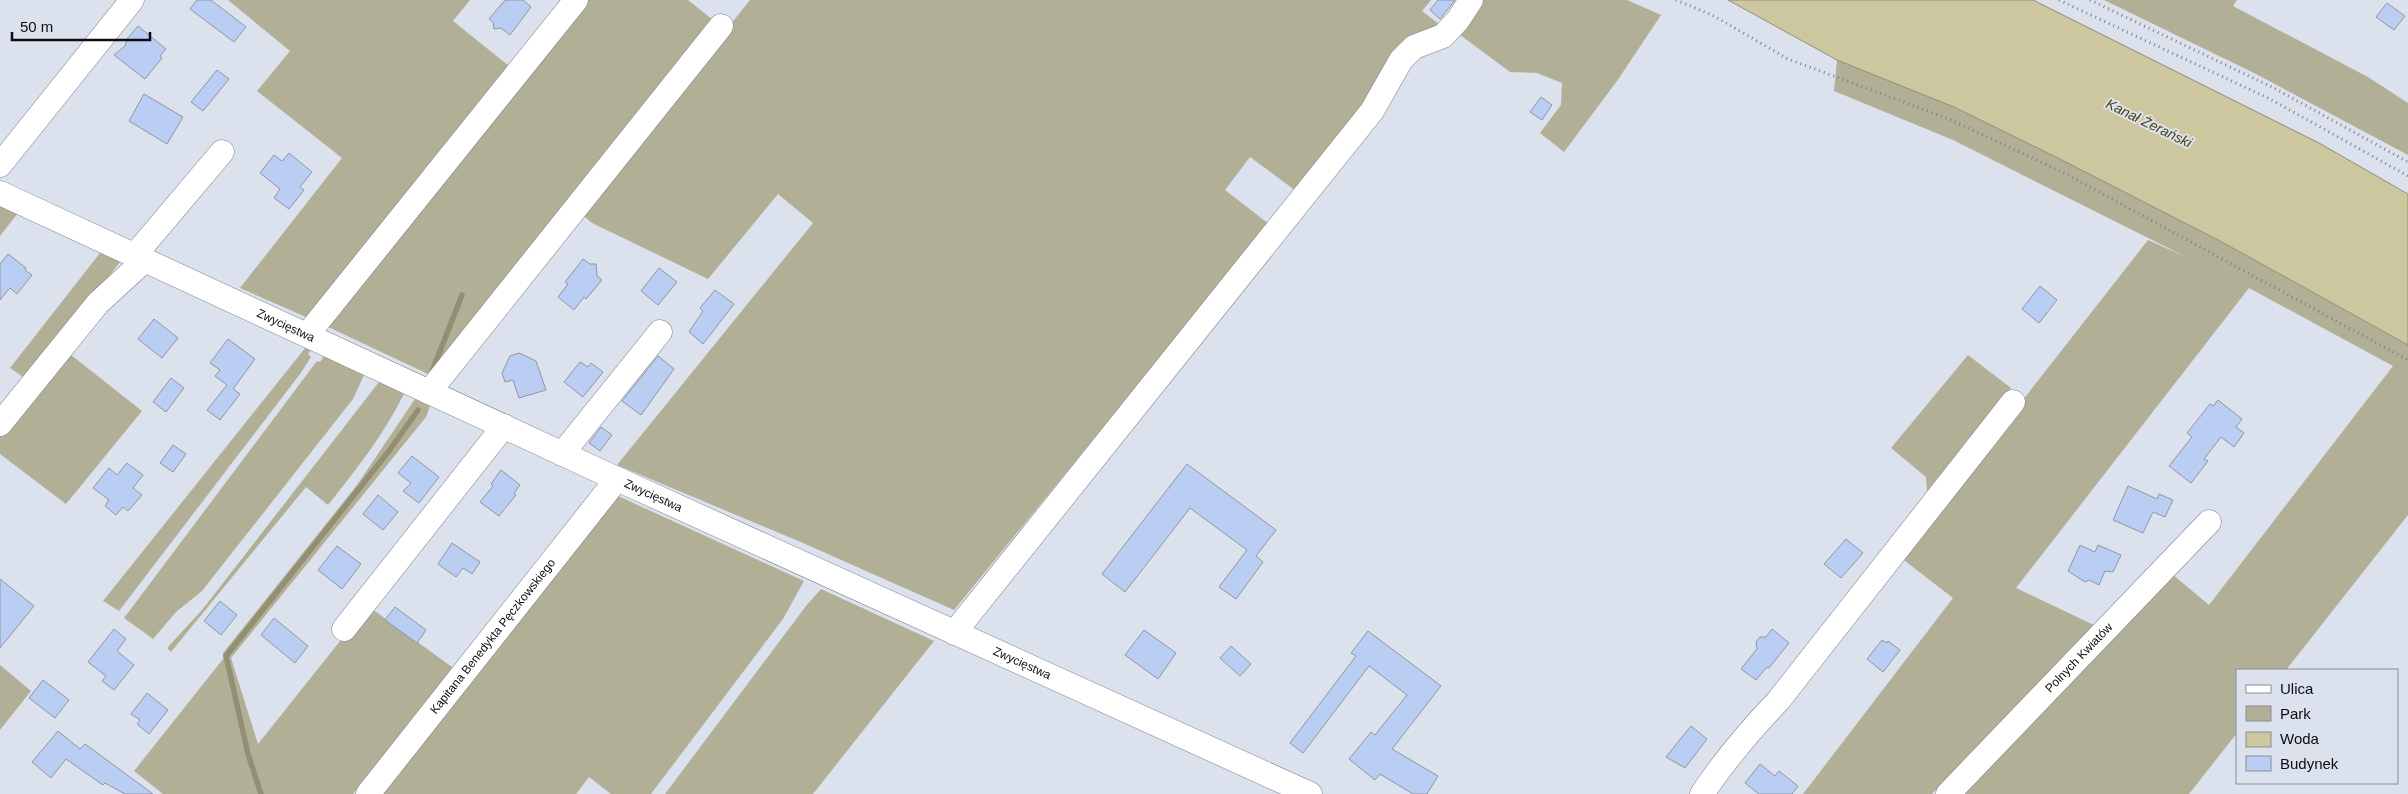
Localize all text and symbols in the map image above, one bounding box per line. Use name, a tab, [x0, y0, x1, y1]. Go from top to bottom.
scale bar	[12, 10, 150, 42]
text: 50 m	[20, 18, 53, 35]
water label: Kanał Żerański	[2104, 95, 2195, 151]
street label: Zwycięstwa	[255, 306, 317, 345]
street label: Zwycięstwa	[622, 476, 685, 515]
street label: Kapitana Benedykta Pęczkowskiego	[427, 556, 558, 717]
street label: Polnych Kwiatów	[2042, 620, 2116, 695]
street label: Zwycięstwa	[991, 644, 1053, 682]
legend	[2236, 669, 2398, 784]
text: Ulica	[2280, 680, 2314, 697]
text: Park	[2280, 705, 2311, 722]
text: Woda	[2280, 730, 2320, 747]
text: Budynek	[2280, 755, 2339, 772]

